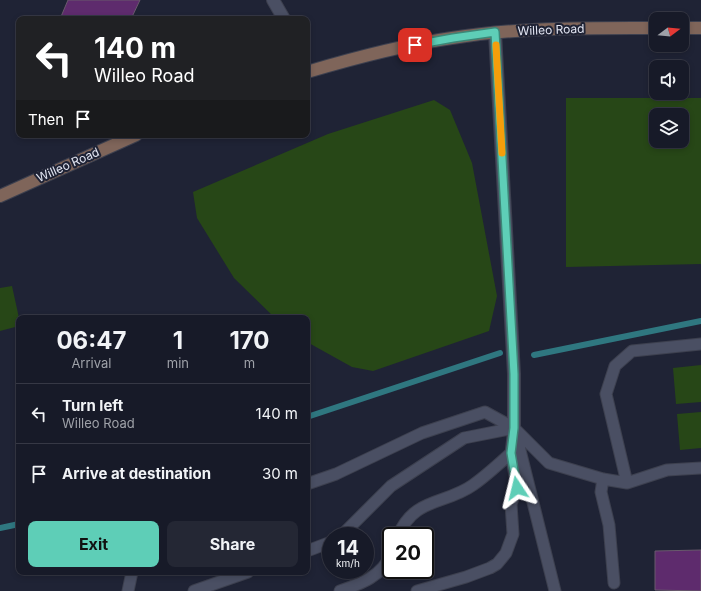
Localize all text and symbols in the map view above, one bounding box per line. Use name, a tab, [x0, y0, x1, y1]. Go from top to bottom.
north arrow	[649, 12, 689, 52]
map controls	[649, 12, 689, 148]
street label: Willeo Road	[517, 21, 585, 38]
pin	[398, 28, 432, 62]
text: 140 m	[94, 31, 176, 65]
icon: left	[28, 32, 80, 84]
icon: arrive	[404, 34, 426, 56]
button: sound	[649, 60, 689, 100]
text: Willeo Road	[94, 65, 195, 86]
icon: arrive	[72, 108, 94, 130]
button: layers	[649, 108, 689, 148]
text: Then	[28, 110, 64, 129]
street label: Willeo Road	[34, 144, 101, 185]
text: 06:47	[56, 326, 126, 355]
text: 1	[173, 326, 183, 355]
text: 170	[229, 326, 270, 355]
text: Arrival	[71, 355, 111, 371]
text: min	[167, 355, 189, 371]
text: m	[244, 355, 255, 371]
text: Turn left	[62, 396, 123, 415]
icon: left	[28, 403, 50, 425]
text: 140 m	[255, 404, 298, 423]
text: Willeo Road	[62, 415, 135, 431]
icon: arrive	[28, 463, 50, 485]
text: Arrive at destination	[62, 464, 211, 483]
text: 30 m	[262, 464, 298, 483]
position arrow	[496, 467, 538, 509]
button: Exit	[28, 521, 159, 567]
button: Share	[167, 521, 298, 567]
speed limit sign: 20	[382, 527, 434, 579]
text: 14	[337, 536, 359, 560]
text: km/h	[336, 557, 360, 569]

